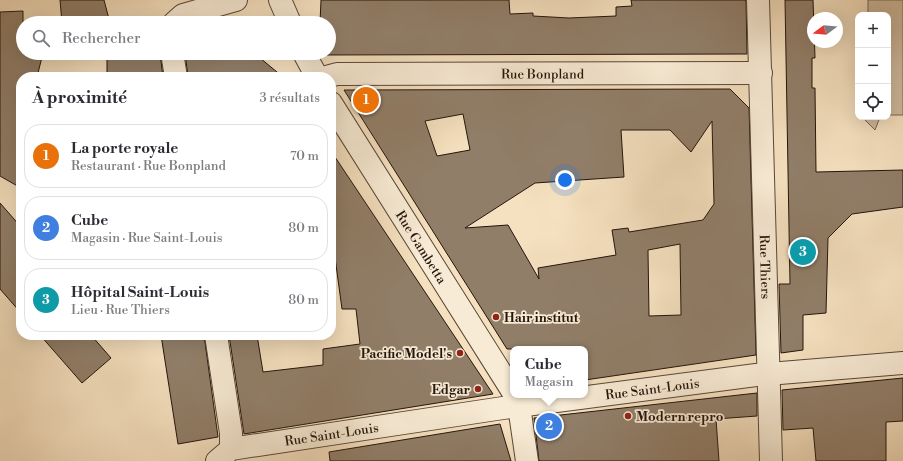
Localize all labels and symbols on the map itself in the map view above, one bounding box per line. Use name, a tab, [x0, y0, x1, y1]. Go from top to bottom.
north arrow	[807, 12, 843, 48]
street label: Rue Bonpland	[501, 66, 585, 83]
pin: 1	[353, 85, 379, 115]
your location	[555, 170, 575, 190]
street label: Rue Gambetta	[392, 208, 450, 287]
street label: Rue Thiers	[756, 234, 773, 300]
pin: 3	[790, 237, 816, 267]
place label: Hair institut	[504, 310, 579, 326]
marker: Hair institut	[491, 312, 501, 322]
place label: Pacific Model's	[361, 346, 452, 362]
marker: Pacific Model's	[455, 348, 465, 358]
street label: Rue Saint-Louis	[604, 375, 701, 404]
place label: Edgar	[432, 382, 470, 398]
marker: Edgar	[473, 384, 483, 394]
place label: Modern repro	[636, 409, 724, 425]
pin: 2	[536, 411, 562, 441]
marker: Modern repro	[623, 411, 633, 421]
street label: Rue Saint-Louis	[283, 420, 380, 450]

